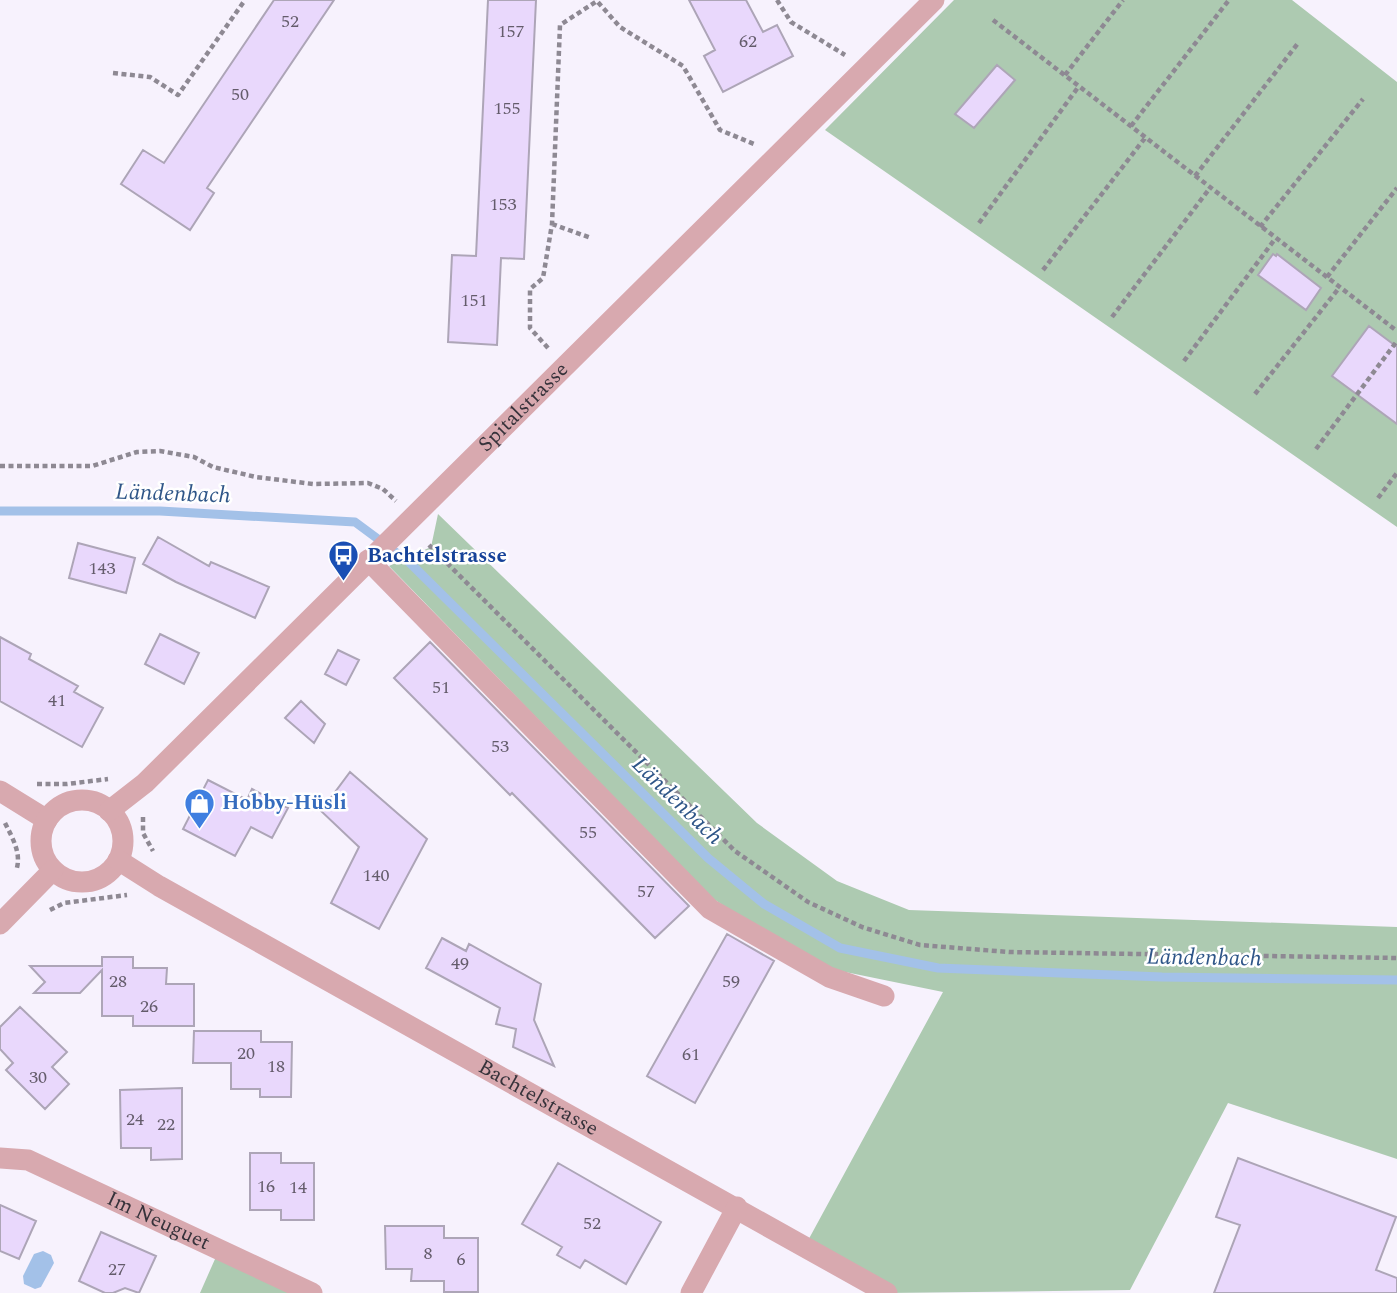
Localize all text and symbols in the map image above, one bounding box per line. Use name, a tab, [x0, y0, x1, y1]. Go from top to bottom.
house number: 52	[281, 8, 299, 35]
house number: 157	[498, 18, 525, 45]
house number: 62	[739, 28, 757, 55]
house number: 50	[231, 81, 249, 108]
house number: 155	[494, 95, 521, 122]
house number: 153	[490, 191, 517, 218]
house number: 151	[461, 287, 488, 314]
street label: Spitalstrasse	[471, 355, 576, 460]
water label: Ländenbach	[115, 474, 231, 514]
bus stop icon: Bachtelstrasse	[327, 539, 361, 583]
place label: Bachtelstrasse	[367, 540, 507, 572]
house number: 143	[89, 555, 116, 582]
house number: 51	[432, 674, 450, 701]
house number: 41	[48, 687, 66, 714]
house number: 53	[491, 733, 509, 760]
water label: Ländenbach	[623, 748, 731, 854]
shop icon: Hobby-Hüsli	[182, 786, 216, 830]
place label: Hobby-Hüsli	[222, 787, 347, 819]
house number: 55	[579, 819, 597, 846]
house number: 140	[363, 862, 390, 889]
house number: 57	[637, 878, 655, 905]
water label: Ländenbach	[1146, 939, 1262, 977]
house number: 49	[451, 950, 469, 977]
house number: 28	[109, 968, 127, 995]
house number: 59	[722, 968, 740, 995]
house number: 26	[140, 993, 158, 1020]
house number: 20	[237, 1040, 255, 1067]
house number: 61	[682, 1041, 700, 1068]
street label: Bachtelstrasse	[472, 1051, 604, 1145]
house number: 18	[267, 1053, 285, 1080]
house number: 30	[29, 1064, 47, 1091]
house number: 24	[126, 1106, 144, 1133]
house number: 22	[157, 1111, 175, 1138]
house number: 16	[257, 1173, 275, 1200]
house number: 14	[289, 1174, 307, 1201]
street label: Im Neuguet	[101, 1183, 215, 1259]
house number: 52	[583, 1210, 601, 1237]
house number: 8	[424, 1240, 433, 1267]
house number: 6	[457, 1246, 466, 1273]
house number: 27	[108, 1256, 126, 1283]

